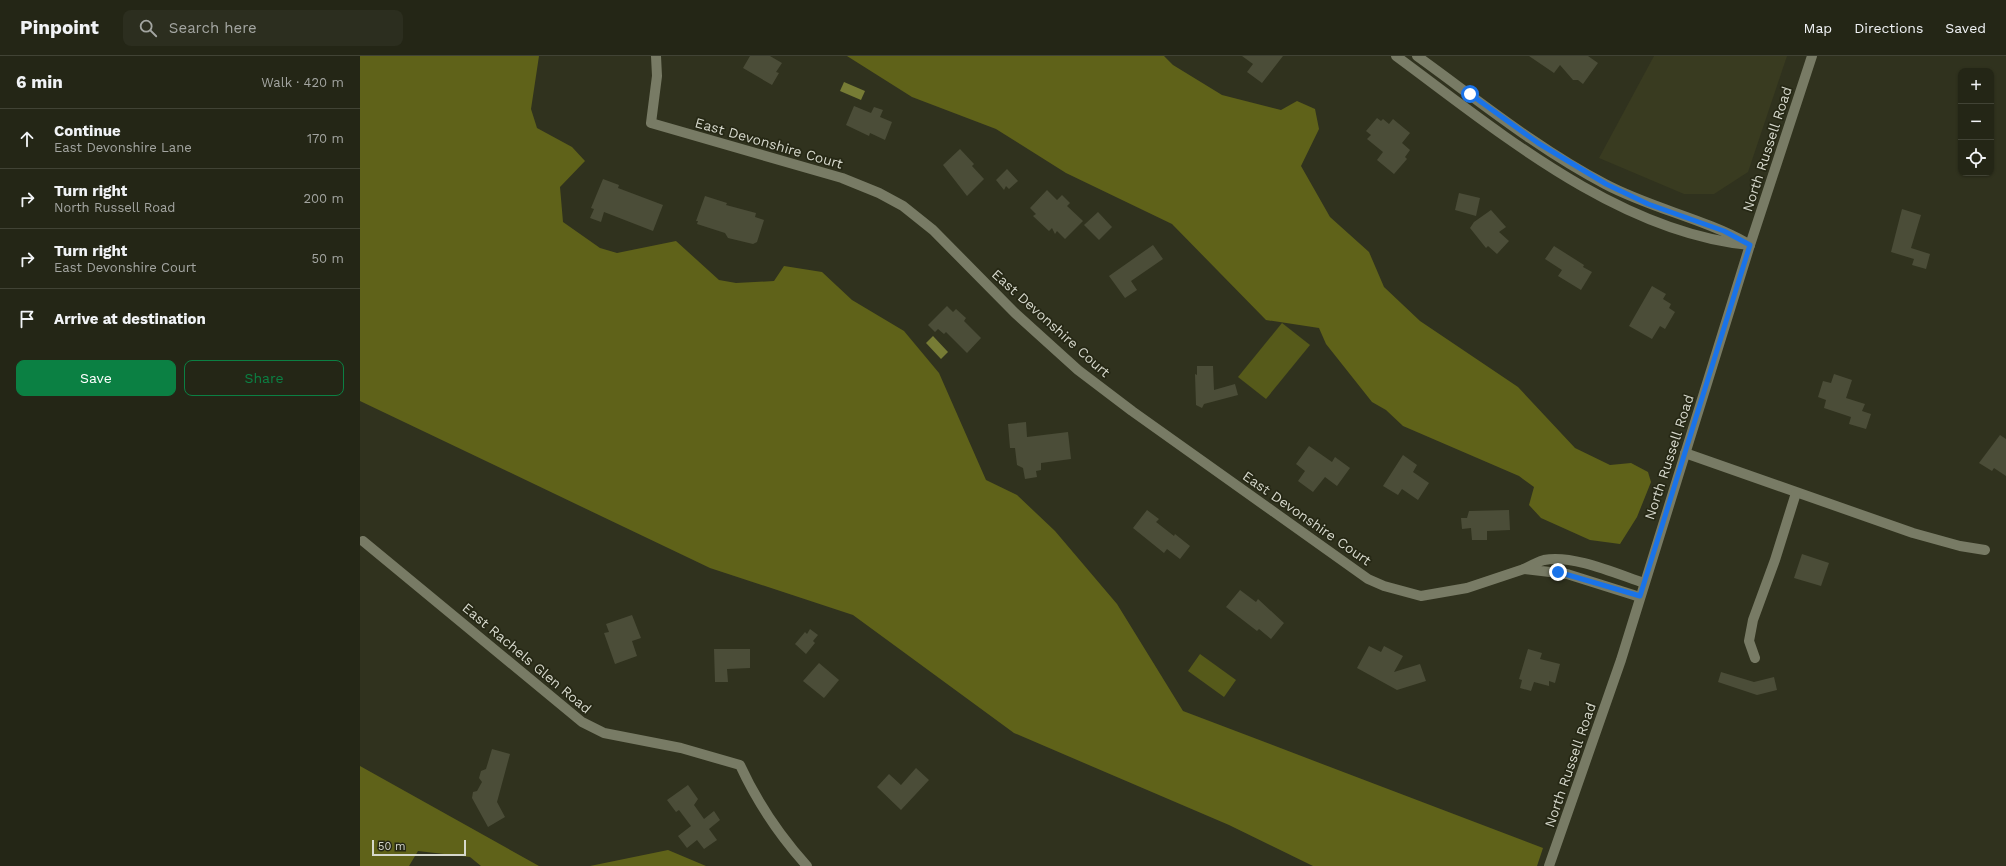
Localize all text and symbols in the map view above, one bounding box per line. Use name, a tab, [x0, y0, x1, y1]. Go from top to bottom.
search box	[123, 10, 403, 46]
text: Pinpoint	[20, 16, 99, 39]
icon: search	[137, 17, 159, 39]
text: Search here	[169, 19, 257, 37]
text: Map	[1804, 20, 1832, 36]
text: Directions	[1854, 20, 1923, 36]
text: Saved	[1945, 20, 1986, 36]
map controls	[1958, 68, 1994, 176]
button: +	[1958, 68, 1994, 104]
text: 6 min	[16, 72, 63, 92]
text: Walk · 420 m	[261, 75, 344, 90]
street label: North Russell Road	[1739, 84, 1795, 214]
route start	[1461, 85, 1479, 103]
button: −	[1958, 104, 1994, 140]
street label: East Devonshire Court	[693, 114, 845, 172]
text: Continue	[54, 122, 121, 140]
icon: ahead	[16, 128, 38, 150]
text: 170 m	[307, 131, 344, 146]
text: East Devonshire Lane	[54, 140, 192, 155]
button: locate	[1958, 140, 1994, 176]
text: Turn right	[54, 182, 127, 200]
icon: right	[16, 188, 38, 210]
text: 200 m	[303, 191, 344, 206]
text: North Russell Road	[54, 200, 175, 215]
text: Turn right	[54, 242, 127, 260]
icon: right	[16, 248, 38, 270]
text: 50 m	[312, 251, 344, 266]
text: East Devonshire Court	[54, 260, 196, 275]
street label: East Devonshire Court	[989, 266, 1113, 380]
icon: arrive	[16, 308, 38, 330]
text: Arrive at destination	[54, 310, 206, 328]
button: Save	[16, 360, 176, 396]
button: Share	[184, 360, 344, 396]
street label: North Russell Road	[1641, 392, 1697, 522]
street label: East Devonshire Court	[1240, 468, 1374, 569]
route end	[1549, 563, 1567, 581]
street label: East Rachels Glen Road	[459, 599, 595, 717]
street label: North Russell Road	[1541, 701, 1599, 829]
scale bar	[372, 838, 466, 857]
text: 50 m	[378, 840, 405, 853]

